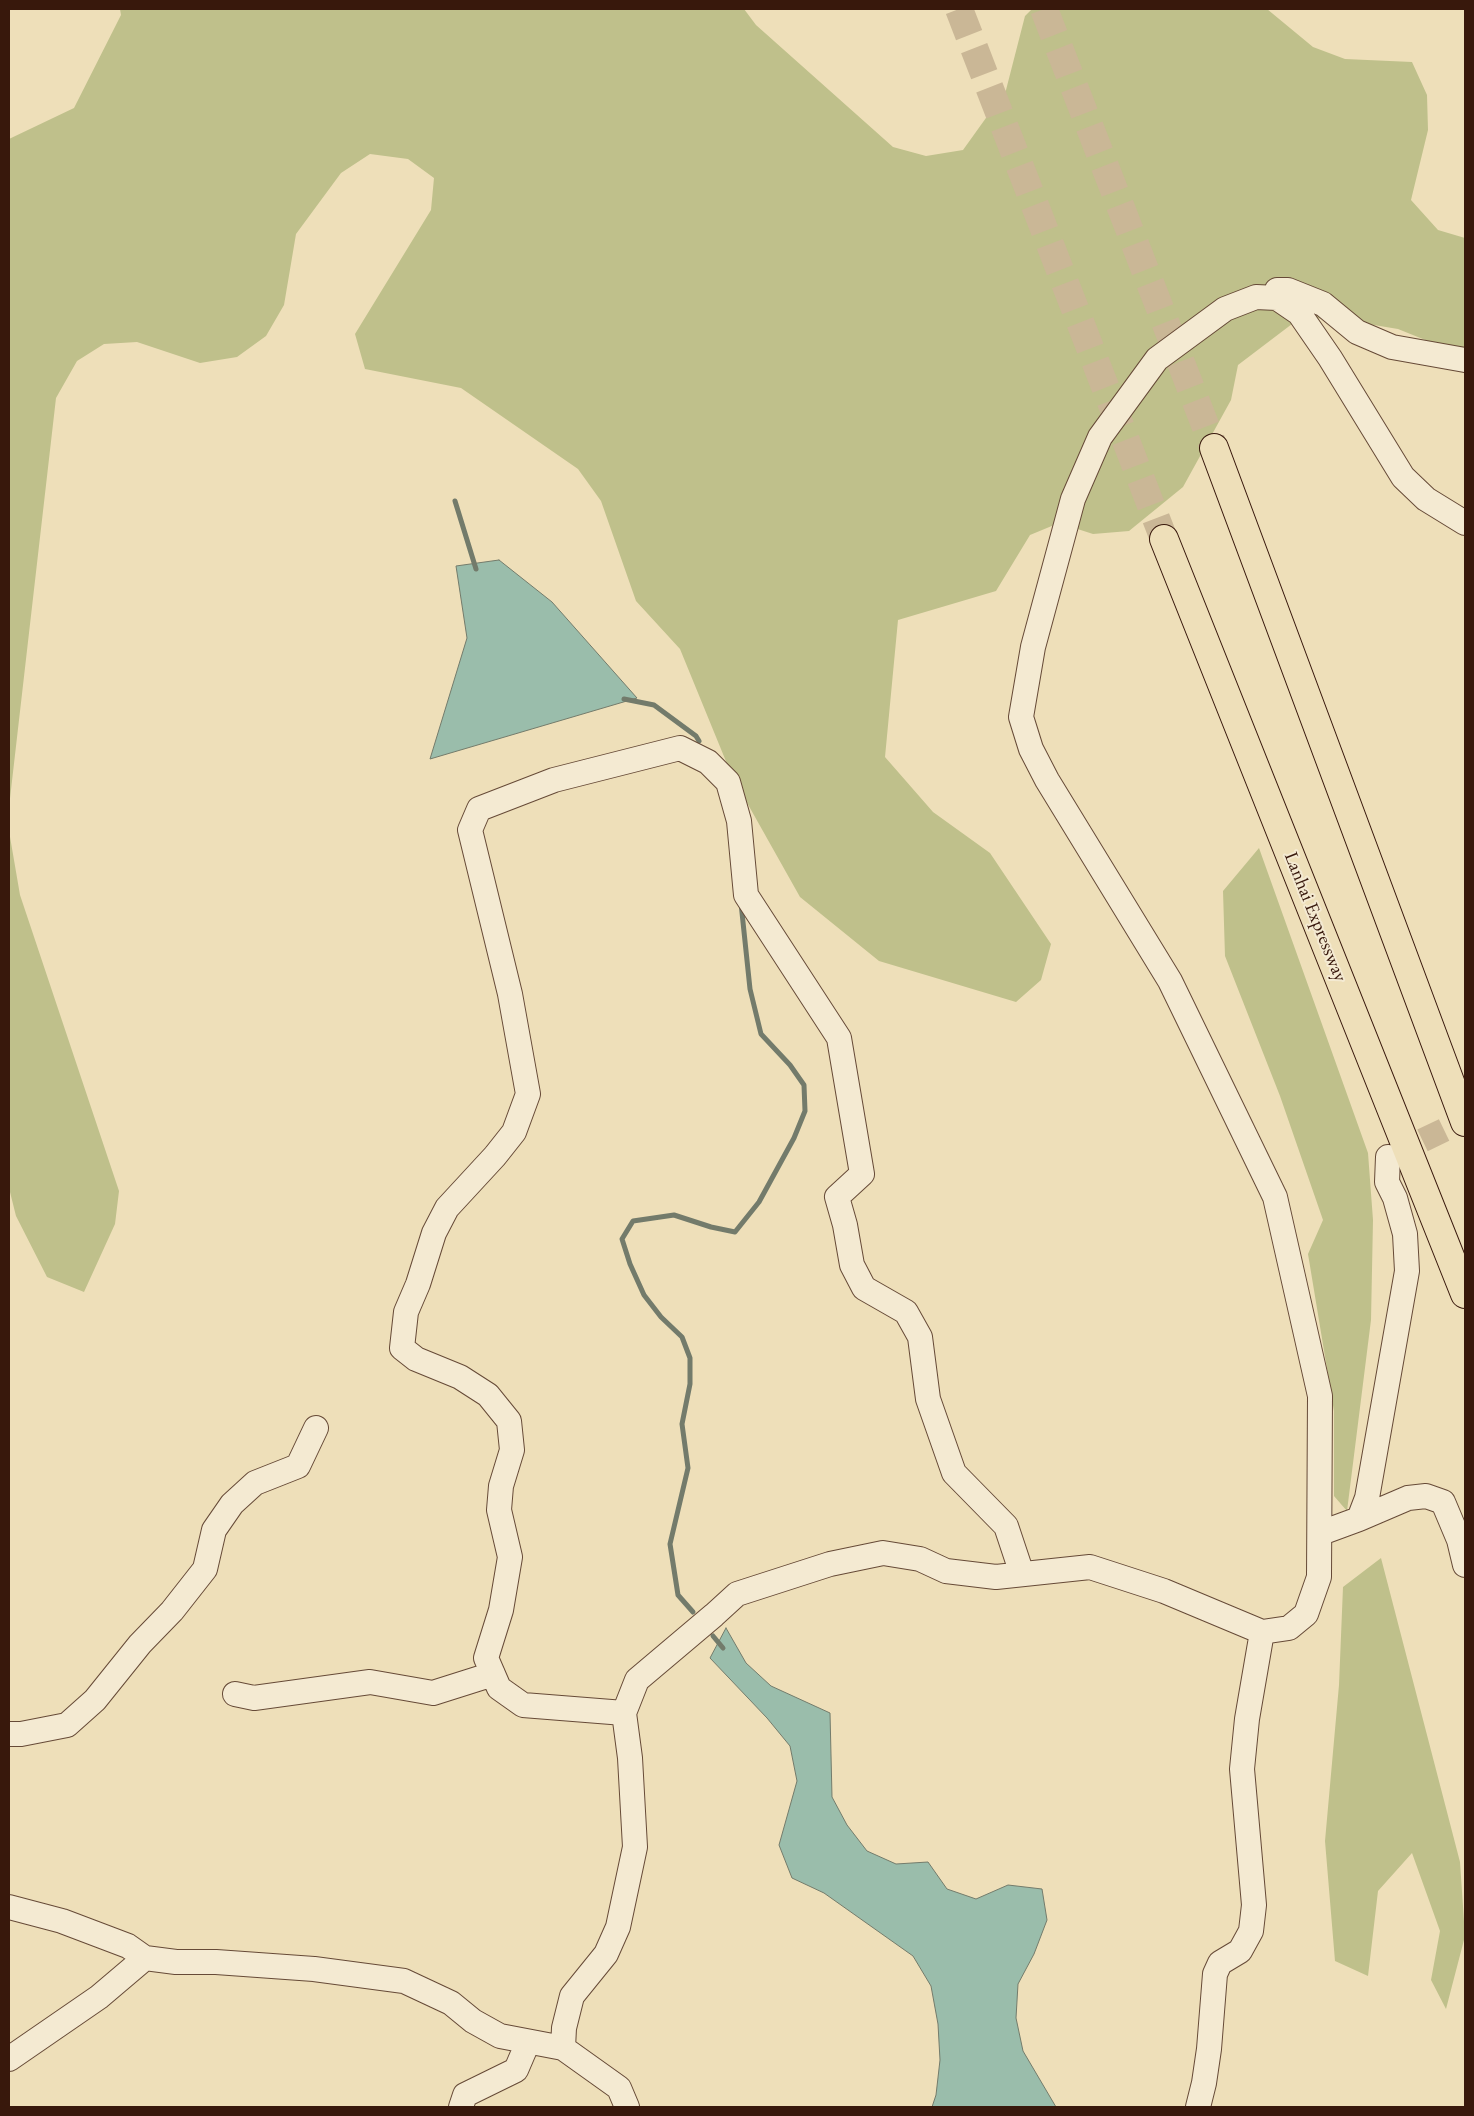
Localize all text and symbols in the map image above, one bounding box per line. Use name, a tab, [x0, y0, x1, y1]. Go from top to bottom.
street label: Lanhai Expressway	[1279, 849, 1351, 985]

